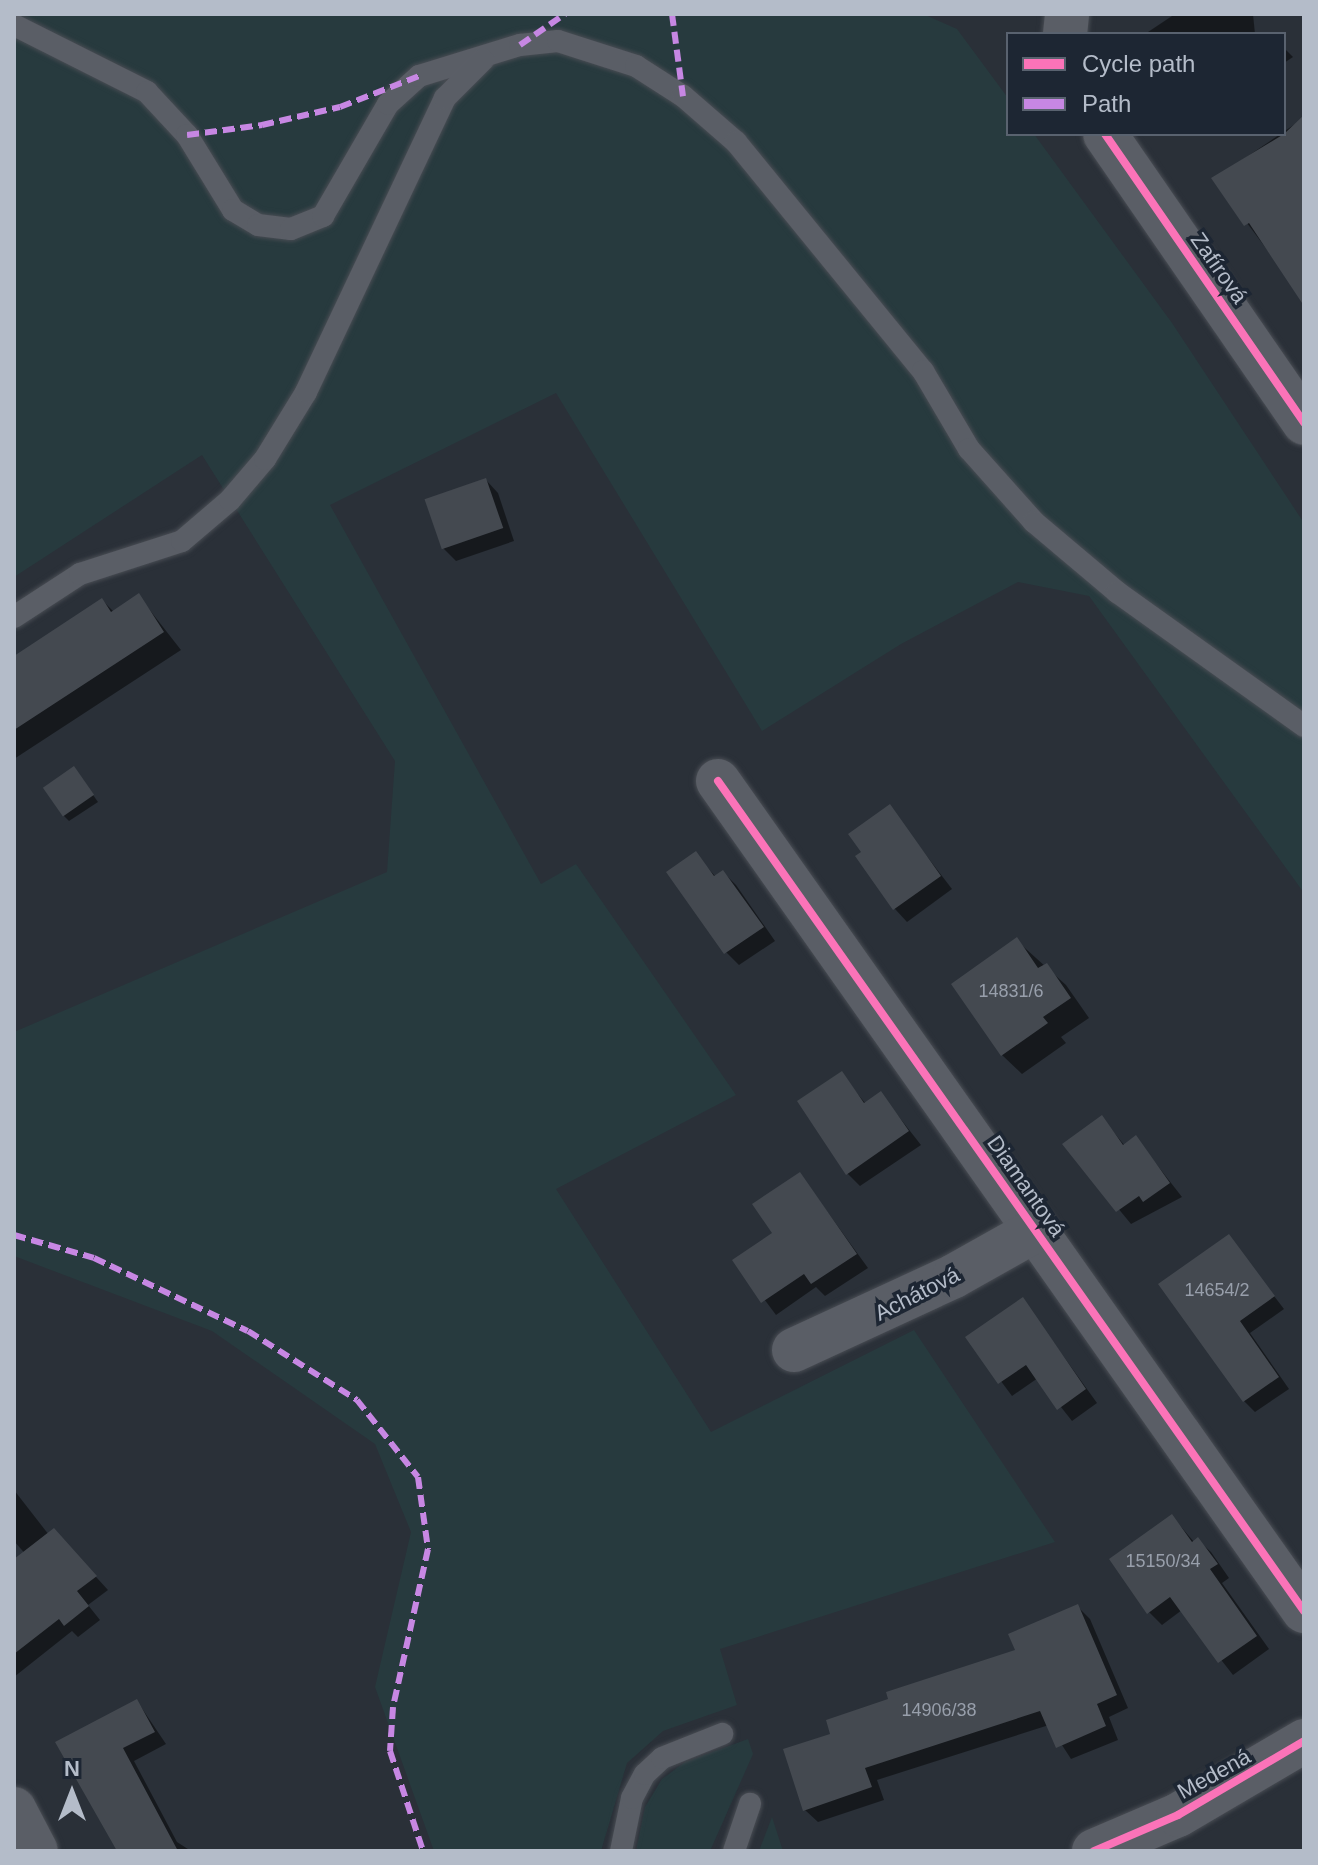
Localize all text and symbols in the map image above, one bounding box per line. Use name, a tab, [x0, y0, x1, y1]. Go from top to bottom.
legend	[1006, 32, 1286, 136]
text: Cycle path	[1082, 50, 1195, 77]
text: Path	[1082, 90, 1131, 117]
street label: Zafírová	[1185, 227, 1253, 309]
house number: 14831/6	[978, 980, 1044, 1002]
street label: Diamantová	[982, 1130, 1070, 1242]
street label: Achátová	[870, 1261, 964, 1327]
house number: 14654/2	[1184, 1279, 1250, 1301]
house number: 15150/34	[1125, 1550, 1201, 1572]
house number: 14906/38	[901, 1699, 977, 1721]
street label: Medená	[1173, 1743, 1255, 1805]
north arrow	[32, 1753, 112, 1833]
text: N	[64, 1756, 80, 1781]

